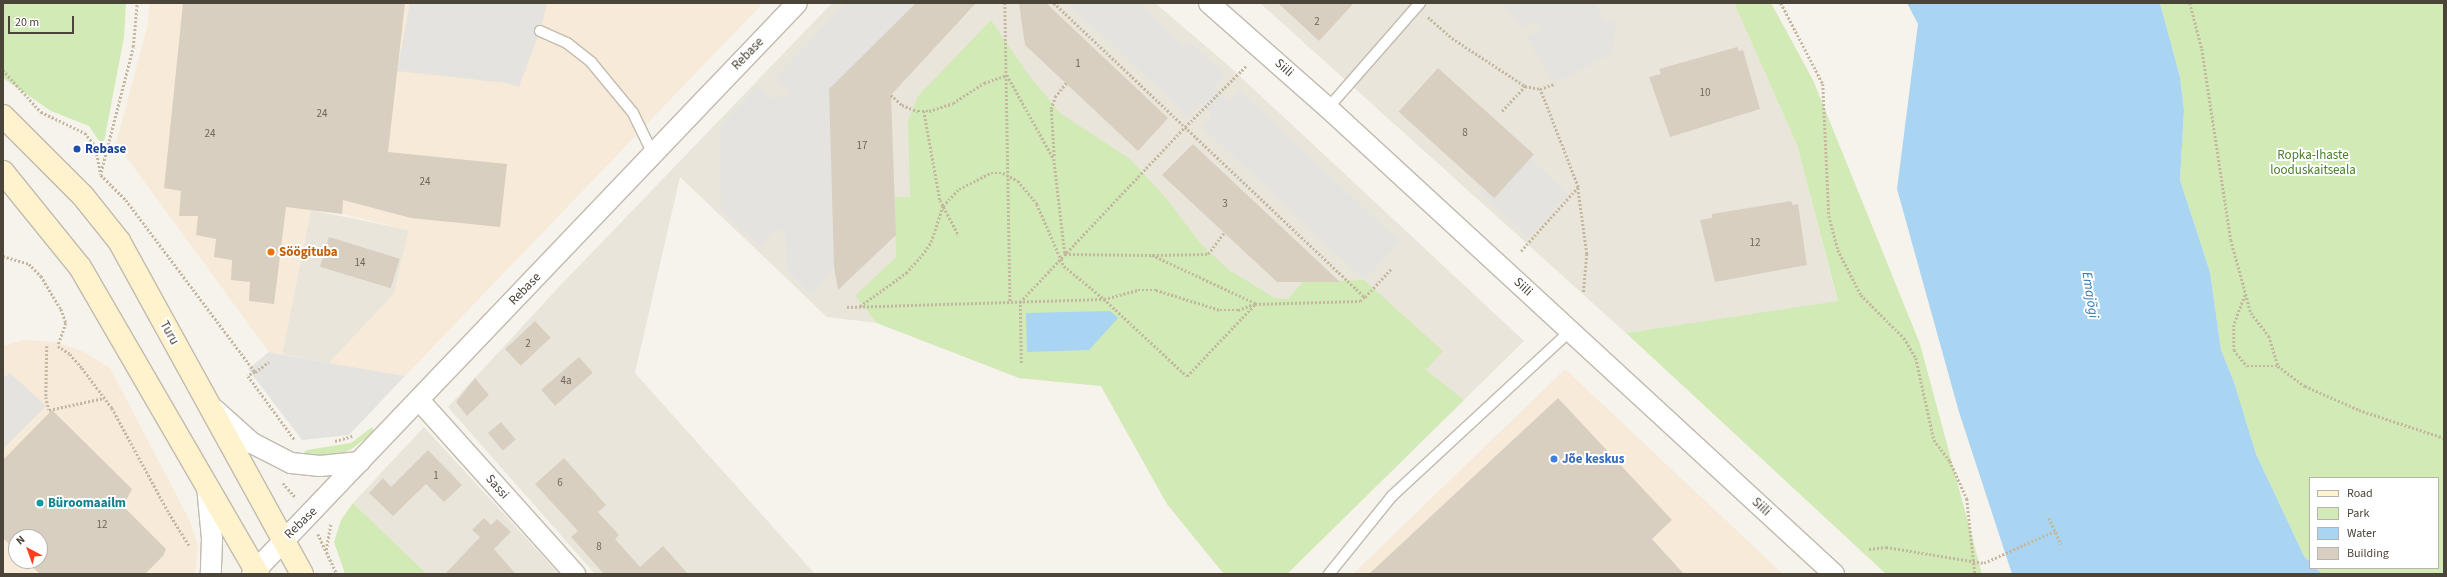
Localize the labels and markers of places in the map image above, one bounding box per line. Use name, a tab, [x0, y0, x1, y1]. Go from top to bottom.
place label: Rebase	[85, 141, 126, 157]
marker: Rebase	[72, 144, 82, 154]
place label: Söögituba	[279, 244, 338, 260]
marker: Söögituba	[266, 247, 276, 257]
place label: Jõe keskus	[1562, 451, 1624, 467]
marker: Jõe keskus	[1549, 454, 1559, 464]
place label: Büroomaailm	[48, 495, 126, 511]
marker: Büroomaailm	[35, 498, 45, 508]

